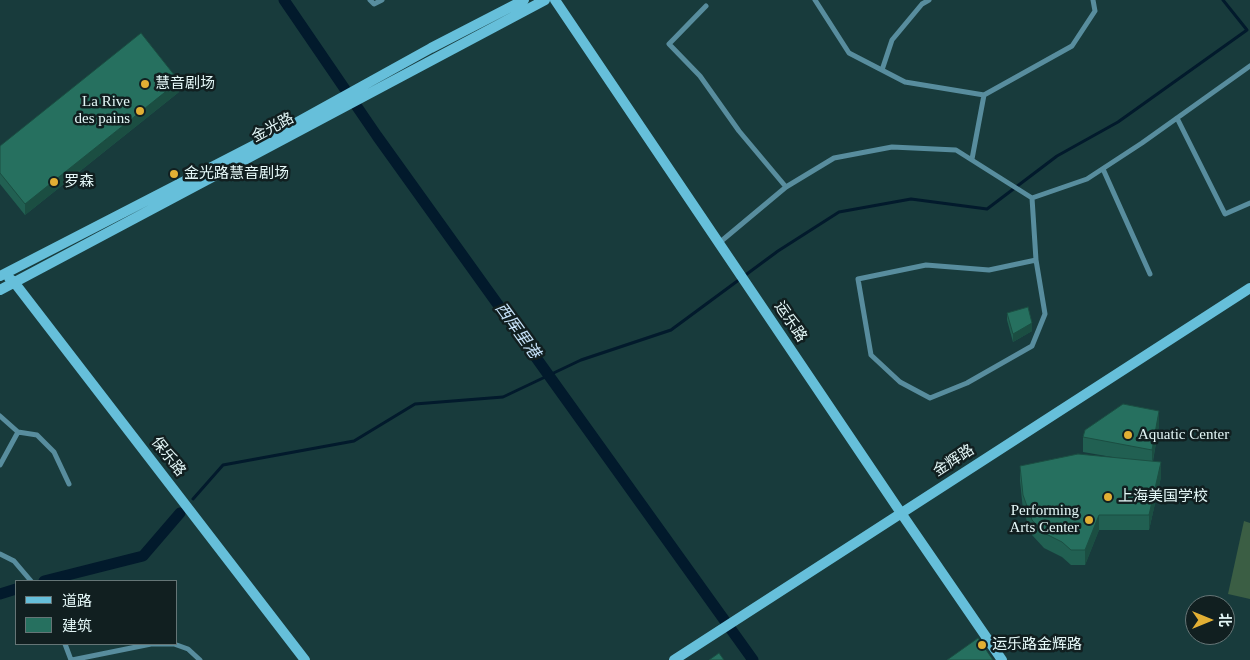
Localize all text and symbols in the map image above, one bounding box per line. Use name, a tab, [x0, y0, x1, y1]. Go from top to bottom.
place label: 慧音剧场	[155, 75, 215, 93]
marker: 慧音剧场	[139, 78, 151, 90]
place label: La Rive des pains	[75, 93, 130, 128]
marker: La Rive des pains	[134, 105, 146, 117]
street label: 金光路	[249, 109, 297, 147]
place label: 金光路慧音剧场	[184, 165, 289, 183]
marker: 金光路慧音剧场	[168, 168, 180, 180]
place label: 罗森	[64, 173, 94, 191]
marker: 罗森	[48, 176, 60, 188]
street label: 运乐路	[770, 298, 810, 346]
water label: 西厍里港	[490, 299, 544, 363]
place label: Aquatic Center	[1138, 426, 1229, 444]
marker: Aquatic Center	[1122, 429, 1134, 441]
street label: 保乐路	[147, 434, 189, 480]
street label: 金辉路	[930, 441, 978, 481]
place label: 上海美国学校	[1118, 488, 1208, 506]
marker: 上海美国学校	[1102, 491, 1114, 503]
place label: Performing Arts Center	[1009, 502, 1079, 537]
marker: Performing Arts Center	[1083, 514, 1095, 526]
legend	[15, 580, 178, 645]
text: 道路	[62, 593, 92, 609]
north arrow	[1185, 595, 1235, 645]
text: 北	[1217, 613, 1232, 627]
text: 建筑	[62, 618, 92, 634]
place label: 运乐路金辉路	[992, 636, 1082, 654]
marker: 运乐路金辉路	[976, 639, 988, 651]

